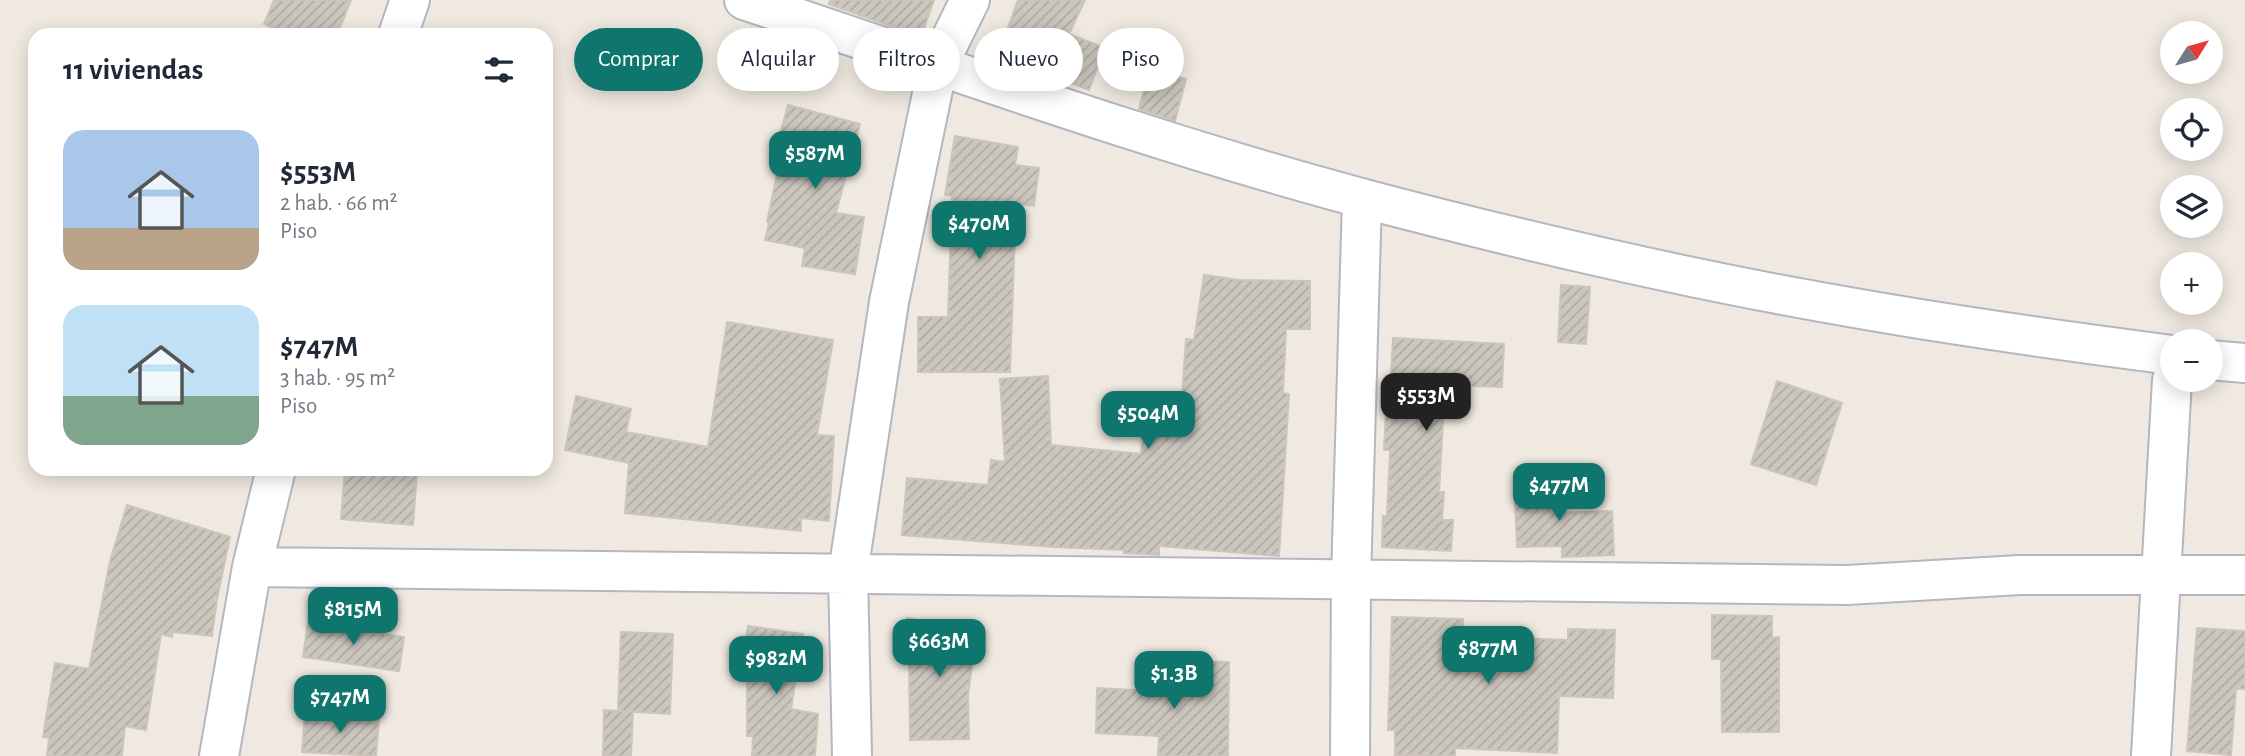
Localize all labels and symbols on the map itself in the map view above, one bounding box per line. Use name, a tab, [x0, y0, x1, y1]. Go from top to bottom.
north arrow	[2160, 21, 2222, 84]
pin: $587M	[766, 132, 864, 191]
pin: $470M	[930, 202, 1028, 261]
pin: $553M	[1377, 374, 1475, 433]
pin: $504M	[1099, 392, 1197, 451]
pin: $477M	[1510, 463, 1608, 523]
pin: $815M	[304, 588, 402, 647]
pin: $663M	[890, 620, 988, 679]
pin: $877M	[1439, 626, 1537, 686]
pin: $982M	[727, 636, 825, 696]
pin: $1.3B	[1125, 652, 1223, 711]
pin: $747M	[291, 676, 389, 735]

